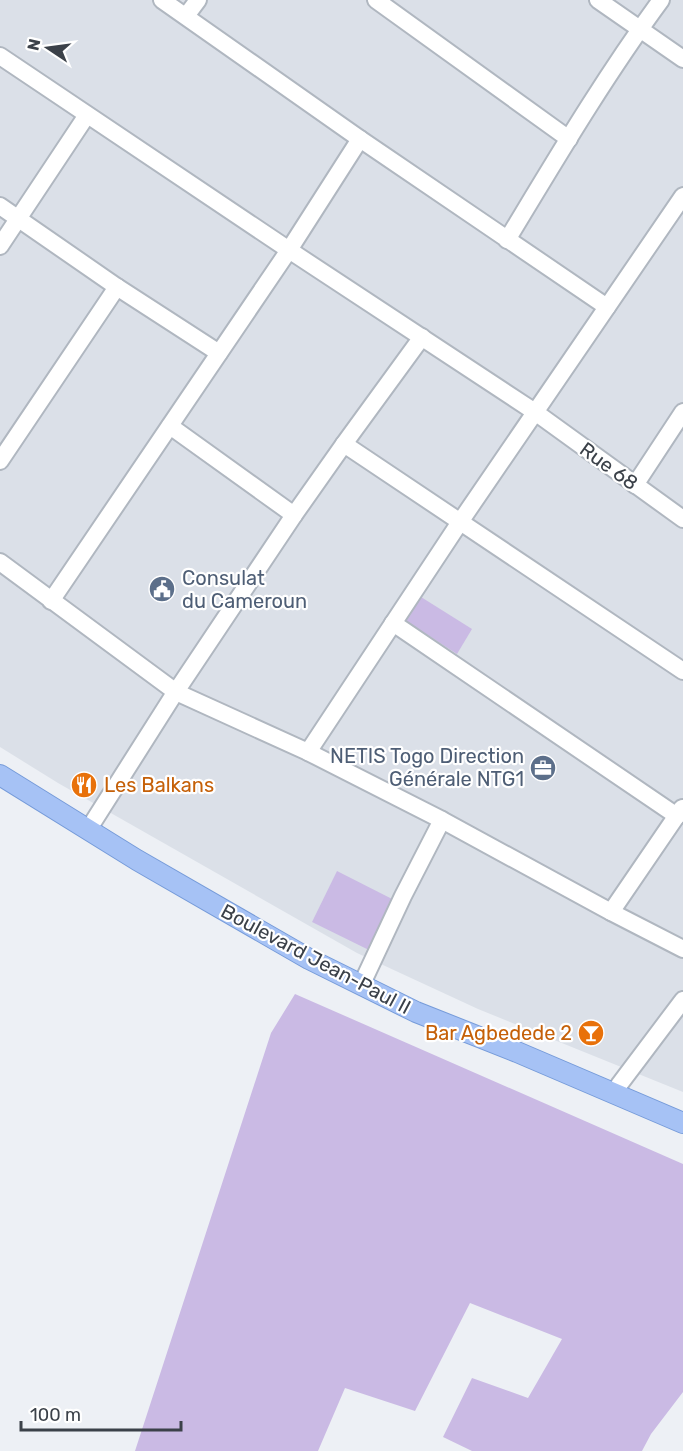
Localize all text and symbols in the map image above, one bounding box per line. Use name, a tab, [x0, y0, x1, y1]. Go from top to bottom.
north arrow	[18, 18, 78, 78]
text: N	[23, 37, 44, 52]
street label: Rue 68	[575, 437, 643, 495]
place label: Consulat du Cameroun	[182, 566, 307, 613]
public building icon: Consulat du Cameroun	[147, 574, 177, 604]
place label: NETIS Togo Direction Générale NTG1	[330, 744, 524, 791]
office icon: NETIS Togo Direction Générale NTG1	[528, 753, 558, 783]
restaurant icon: Les Balkans	[69, 770, 99, 800]
place label: Les Balkans	[104, 773, 214, 797]
street label: Boulevard Jean-Paul II	[217, 899, 415, 1019]
bar icon: Bar Agbedede 2	[576, 1018, 606, 1048]
place label: Bar Agbedede 2	[425, 1021, 572, 1045]
scale bar	[21, 1394, 182, 1432]
text: 100 m	[30, 1404, 81, 1426]

